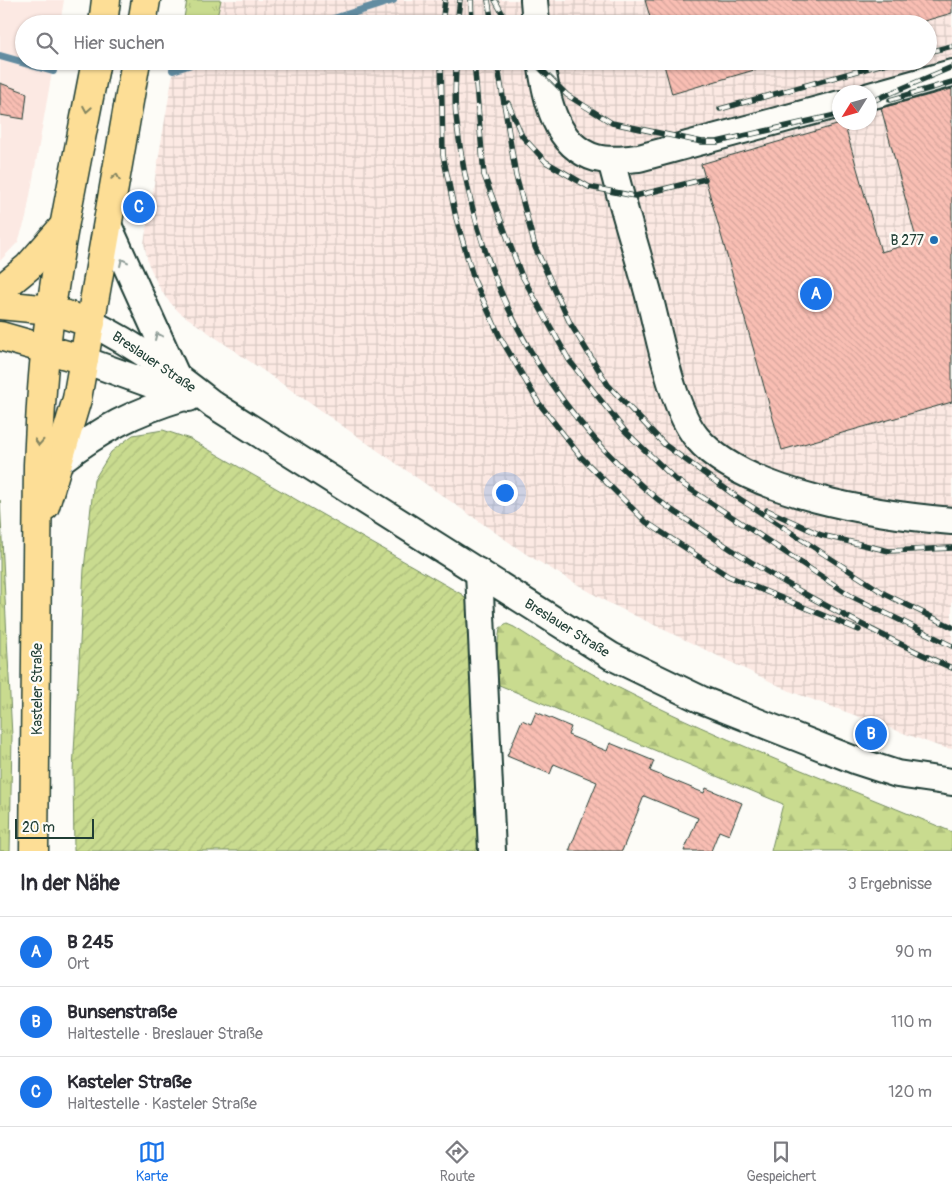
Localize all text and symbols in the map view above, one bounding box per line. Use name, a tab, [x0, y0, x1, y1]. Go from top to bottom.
search box	[15, 15, 937, 70]
icon: search	[33, 29, 61, 57]
text: Hier suchen	[73, 31, 165, 55]
north arrow	[832, 85, 877, 130]
one-way arrow	[82, 105, 92, 114]
one-way arrow	[111, 173, 121, 182]
pin: C	[123, 188, 155, 226]
place label: B 277	[890, 232, 925, 249]
marker: B 277	[928, 234, 940, 246]
one-way arrow	[119, 259, 129, 268]
pin: A	[800, 275, 832, 313]
street label: Breslauer Straße	[109, 328, 199, 396]
one-way arrow	[154, 332, 165, 341]
one-way arrow	[34, 439, 45, 447]
your location	[492, 480, 518, 506]
street label: Breslauer Straße	[521, 595, 613, 661]
street label: Kasteler Straße	[29, 643, 46, 735]
pin: B	[855, 715, 887, 753]
scale bar	[15, 816, 94, 839]
text: 20 m	[22, 819, 55, 836]
text: In der Nähe	[20, 870, 120, 897]
text: 3 Ergebnisse	[848, 874, 932, 894]
text: B 245	[67, 930, 114, 954]
text: A	[31, 942, 41, 962]
text: 90 m	[895, 942, 932, 962]
text: Ort	[67, 954, 89, 974]
text: Bunsenstraße	[67, 1000, 177, 1024]
text: B	[31, 1012, 41, 1032]
text: 110 m	[891, 1012, 932, 1032]
text: Haltestelle · Breslauer Straße	[67, 1024, 263, 1044]
text: Kasteler Straße	[67, 1070, 192, 1094]
text: C	[31, 1082, 41, 1102]
text: 120 m	[888, 1082, 932, 1102]
text: Haltestelle · Kasteler Straße	[67, 1094, 257, 1114]
tab: Karte	[136, 1138, 168, 1185]
tab: Route	[440, 1138, 475, 1185]
tab: Gespeichert	[747, 1138, 816, 1185]

